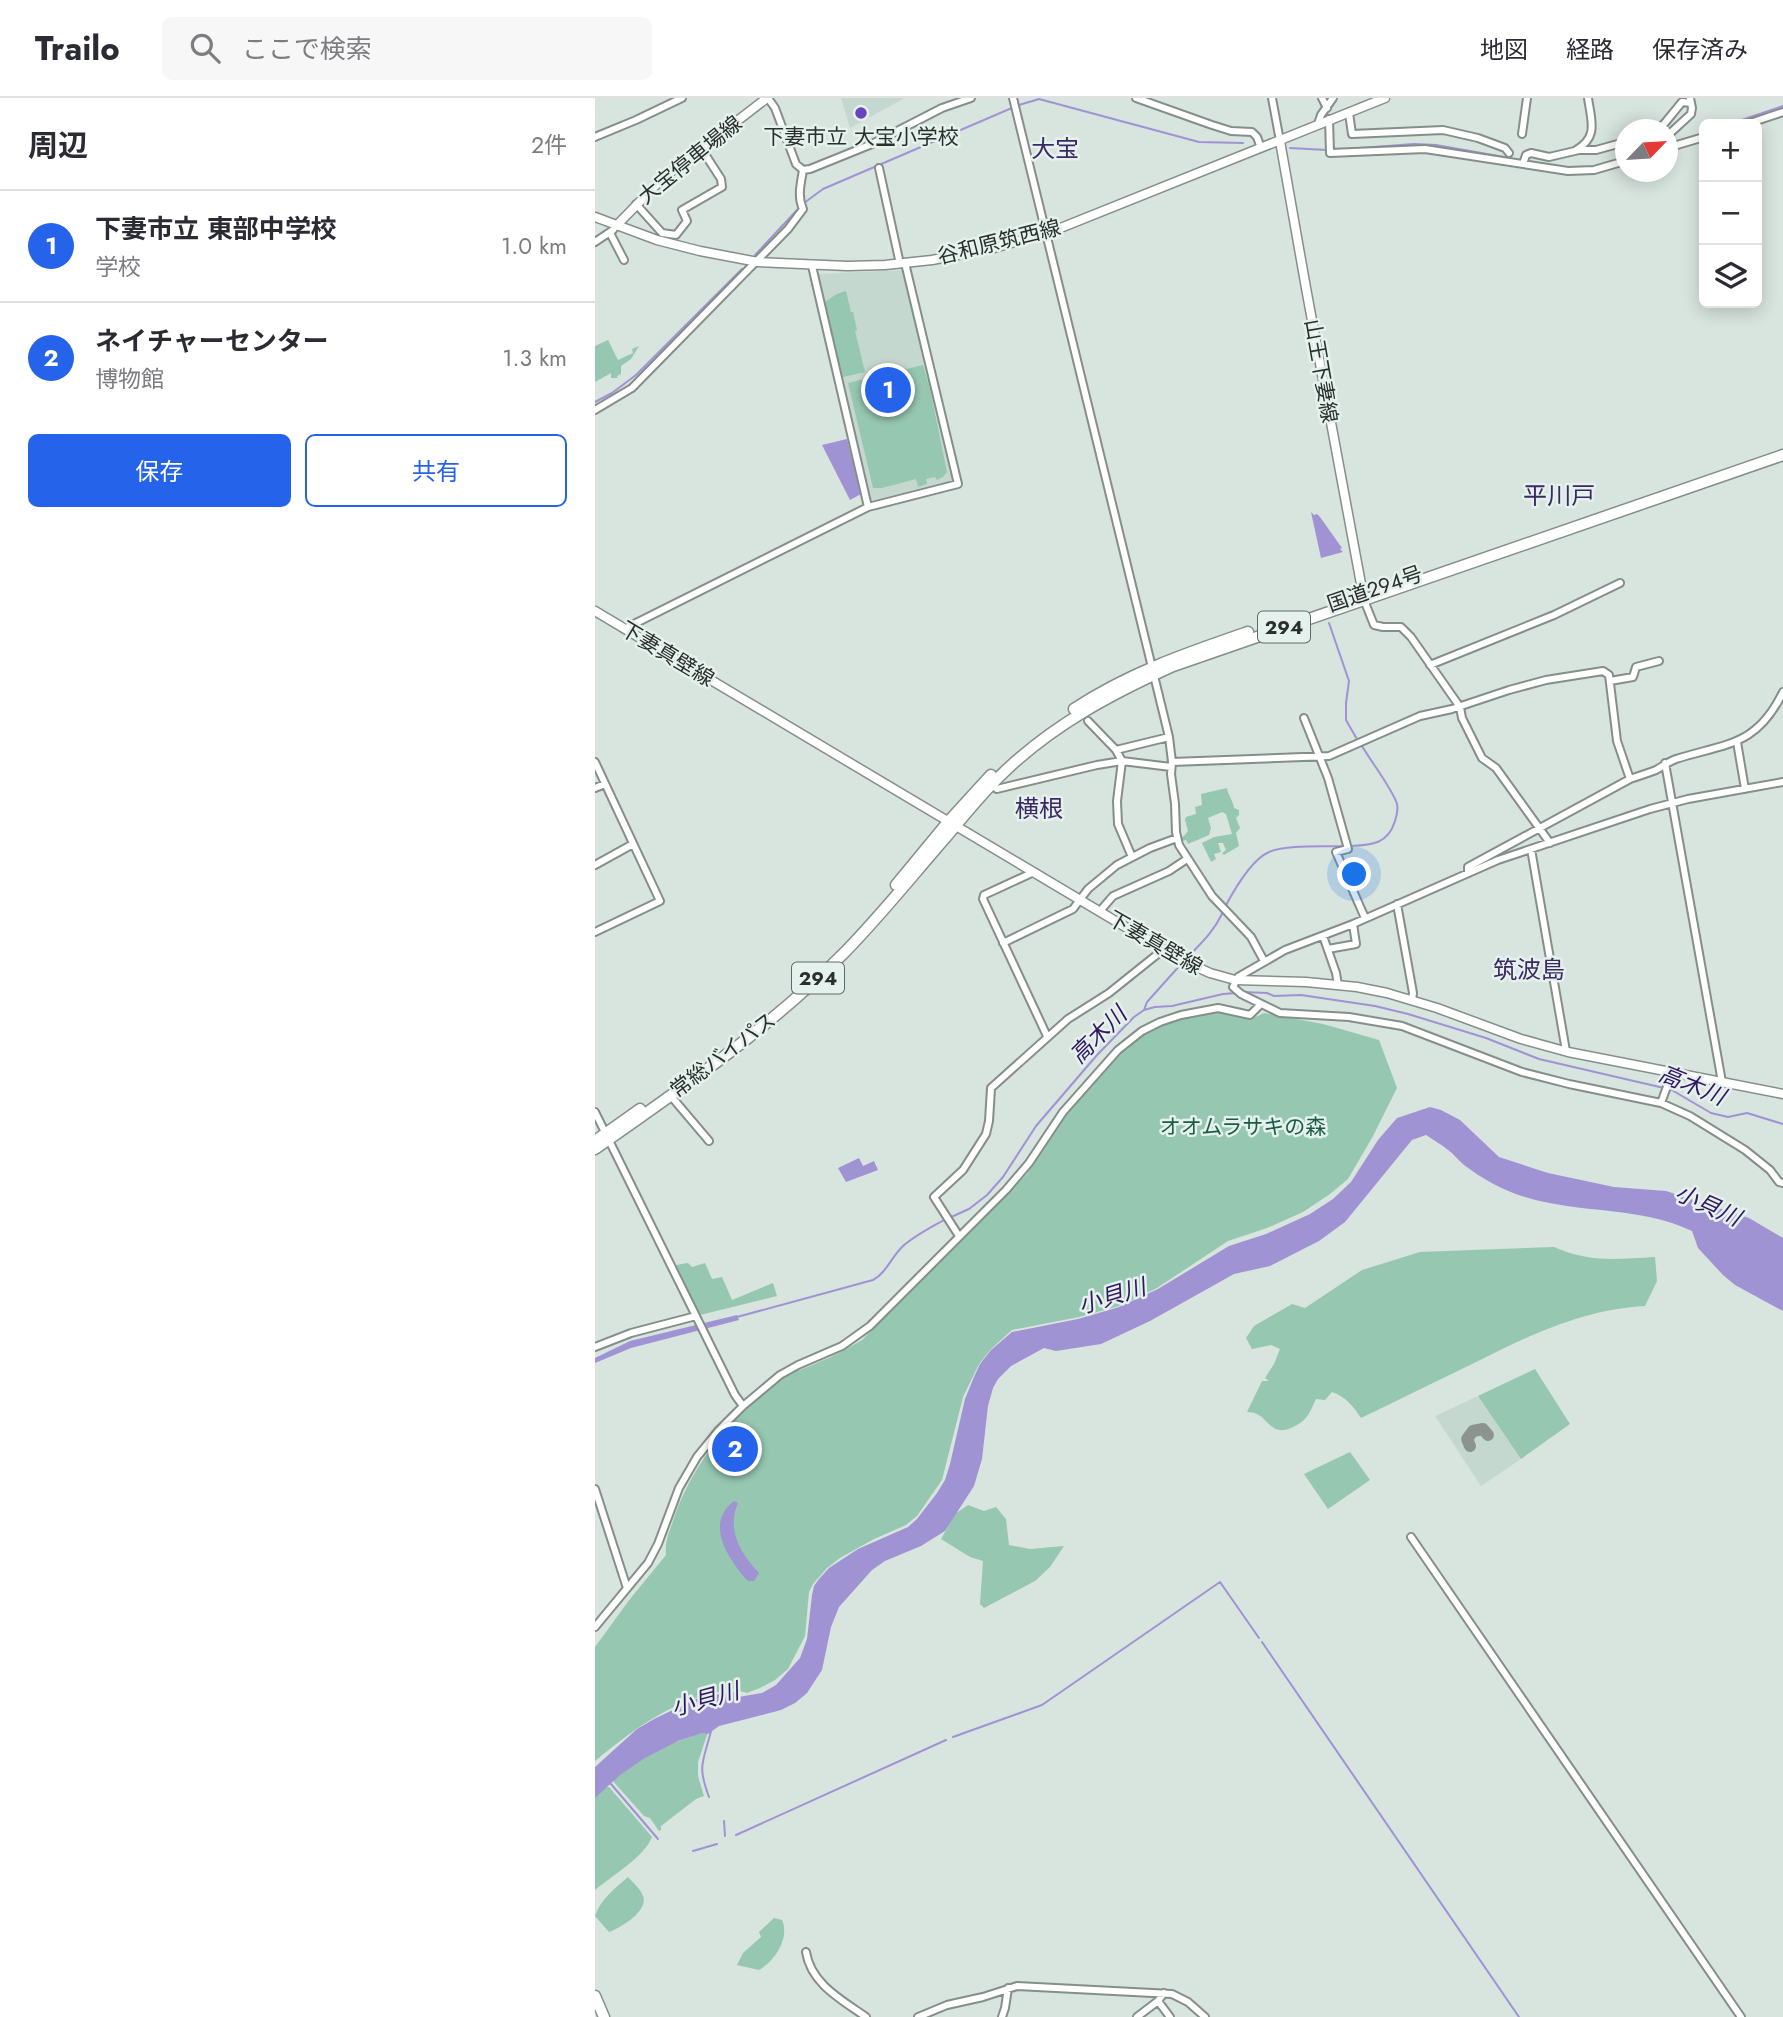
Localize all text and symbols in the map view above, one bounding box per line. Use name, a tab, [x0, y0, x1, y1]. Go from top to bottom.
search box	[162, 17, 652, 80]
text: Trailo	[35, 25, 120, 72]
icon: search	[186, 29, 224, 67]
text: ここで検索	[242, 30, 372, 68]
text: 地図	[1480, 32, 1528, 67]
text: 経路	[1566, 32, 1614, 67]
text: 保存済み	[1652, 32, 1748, 67]
marker: 下妻市立 大宝小学校	[853, 105, 869, 121]
street label: 大宝停車場線	[632, 109, 748, 211]
north arrow	[1615, 119, 1678, 182]
map controls	[1699, 119, 1762, 308]
button: +	[1699, 119, 1762, 182]
place label: 下妻市立 大宝小学校	[763, 122, 959, 152]
text: 周辺	[28, 124, 88, 167]
text: 2件	[531, 128, 567, 162]
district label: 大宝	[1031, 131, 1079, 166]
button: −	[1699, 182, 1762, 245]
text: 下妻市立 東部中学校	[95, 210, 337, 248]
street label: 谷和原筑西線	[934, 212, 1064, 272]
text: 1	[45, 229, 57, 263]
text: 1.0 km	[501, 229, 567, 263]
button: layers	[1699, 245, 1762, 308]
text: 学校	[95, 250, 141, 284]
street label: 山王下妻線	[1297, 317, 1345, 425]
text: ネイチャーセンター	[95, 322, 329, 360]
text: 2	[43, 341, 59, 375]
text: 1.3 km	[502, 341, 567, 375]
text: 博物館	[95, 362, 164, 396]
pin: 1	[865, 364, 911, 416]
button: 保存	[28, 434, 291, 507]
button: 共有	[305, 434, 567, 507]
district label: 平川戸	[1523, 478, 1595, 513]
street label: 国道294号	[1323, 559, 1427, 619]
road number: 294	[1258, 612, 1310, 642]
street label: 下妻真壁線	[614, 614, 720, 694]
district label: 横根	[1015, 791, 1063, 826]
your location	[1337, 857, 1371, 891]
street label: 下妻真壁線	[1102, 904, 1208, 982]
district label: 筑波島	[1493, 952, 1565, 987]
road number: 294	[792, 962, 844, 993]
water label: 高木川	[1062, 996, 1137, 1071]
street label: 常総バイパス	[664, 1005, 782, 1105]
water label: 高木川	[1654, 1056, 1733, 1115]
park label: オオムラサキの森	[1160, 1112, 1326, 1142]
water label: 小貝川	[1670, 1175, 1749, 1236]
water label: 小貝川	[1074, 1269, 1153, 1322]
pin: 2	[712, 1423, 758, 1475]
water label: 小貝川	[667, 1673, 746, 1724]

